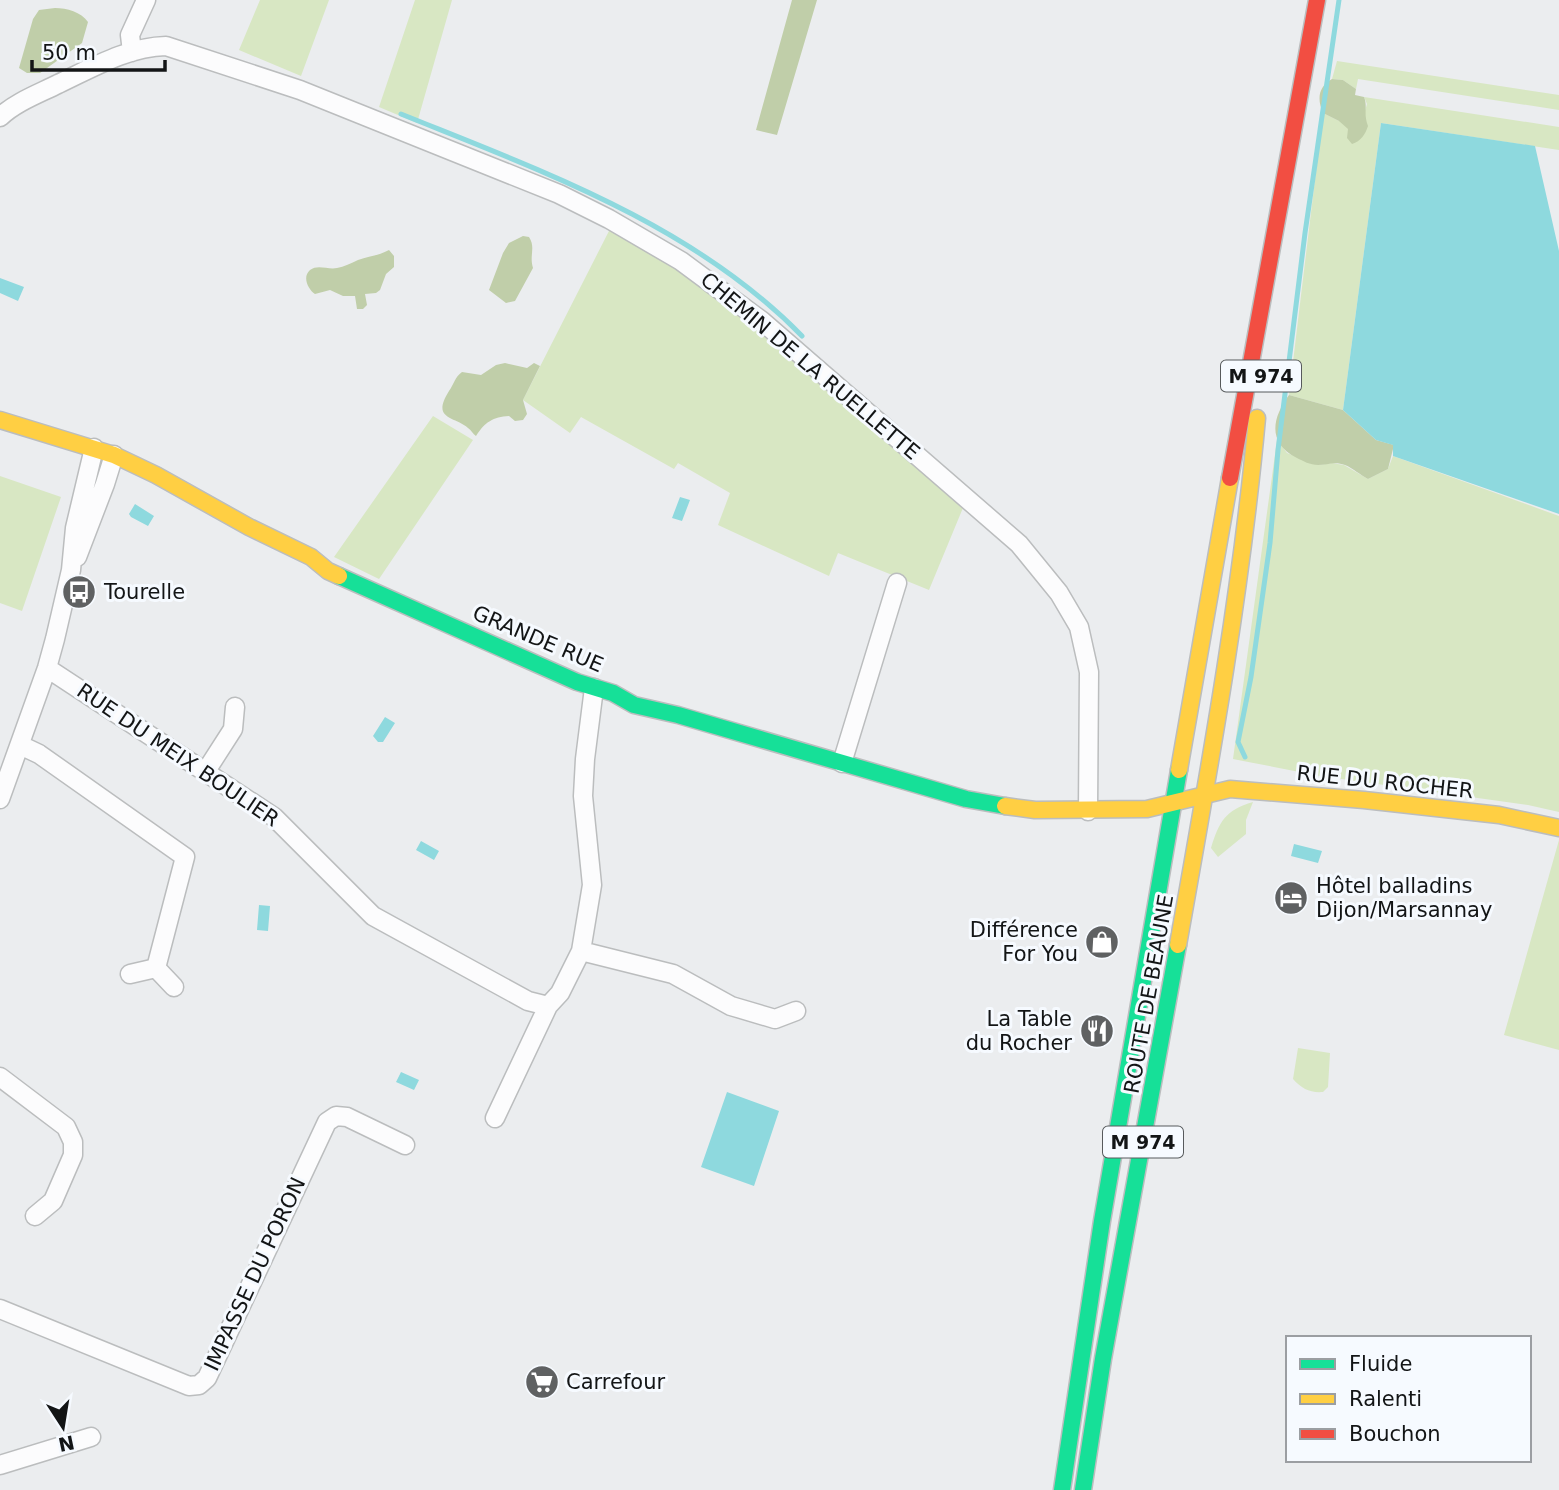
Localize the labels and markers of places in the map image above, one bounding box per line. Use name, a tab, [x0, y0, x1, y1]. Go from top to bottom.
bus stop icon: Tourelle	[60, 573, 98, 611]
place label: Tourelle	[103, 580, 185, 604]
place label: Hôtel balladins Dijon/Marsannay	[1316, 874, 1492, 922]
hotel icon: Hôtel balladins Dijon/Marsannay	[1272, 879, 1310, 917]
place label: Différence For You	[970, 918, 1078, 966]
shop icon: Différence For You	[1083, 923, 1121, 961]
place label: La Table du Rocher	[966, 1007, 1072, 1055]
restaurant icon: La Table du Rocher	[1078, 1012, 1116, 1050]
supermarket icon: Carrefour	[523, 1363, 561, 1401]
place label: Carrefour	[566, 1370, 665, 1394]

